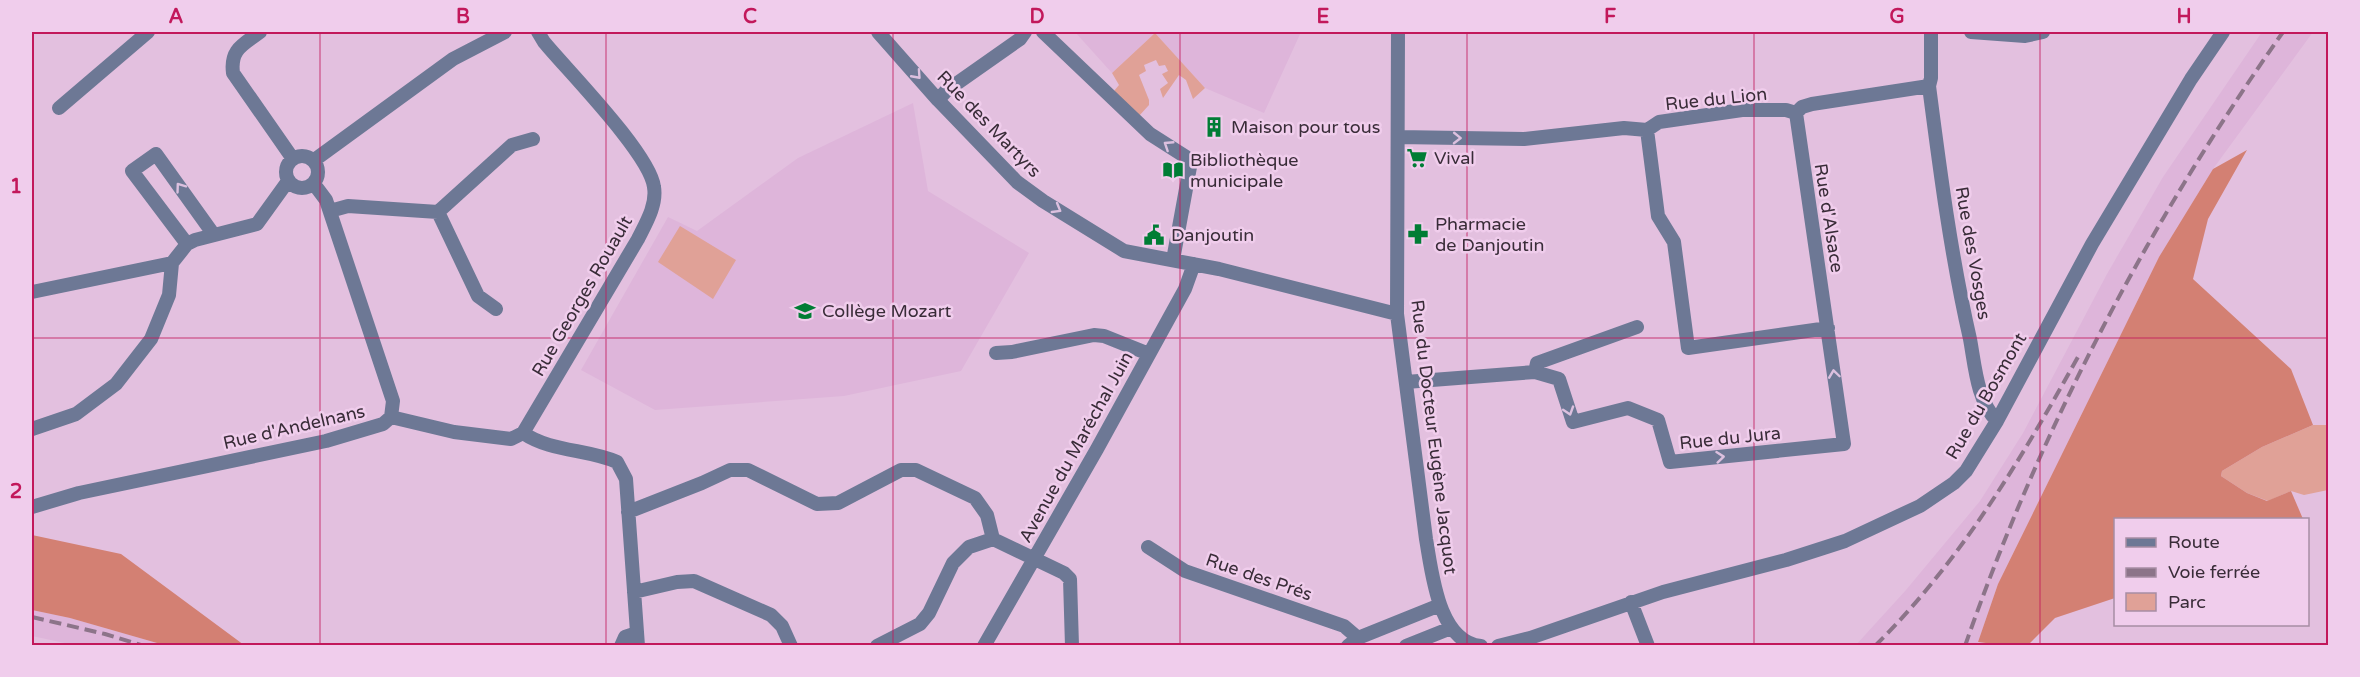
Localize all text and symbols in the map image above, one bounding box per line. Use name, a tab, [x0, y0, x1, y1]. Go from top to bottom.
text: A	[169, 5, 184, 29]
text: B	[456, 5, 470, 29]
text: C	[743, 5, 757, 29]
text: D	[1029, 5, 1045, 29]
text: E	[1317, 5, 1330, 29]
text: F	[1604, 5, 1616, 29]
text: G	[1889, 5, 1905, 29]
text: H	[2176, 5, 2192, 29]
street label: Rue des Martyrs	[932, 66, 1046, 182]
one-way arrow	[910, 68, 921, 79]
street label: Rue du Lion	[1664, 83, 1768, 115]
building icon: Maison pour tous	[1202, 115, 1226, 139]
place label: Maison pour tous	[1231, 116, 1380, 138]
one-way arrow	[1452, 132, 1461, 145]
one-way arrow	[1164, 141, 1175, 152]
supermarket icon: Vival	[1405, 146, 1429, 170]
place label: Vival	[1434, 147, 1475, 169]
place label: Bibliothèque municipale	[1190, 149, 1299, 192]
library icon: Bibliothèque municipale	[1161, 158, 1185, 182]
street label: Rue d'Alsace	[1810, 162, 1848, 274]
text: 1	[10, 175, 22, 199]
one-way arrow	[176, 183, 187, 194]
street label: Rue des Vosges	[1950, 185, 1996, 321]
one-way arrow	[1051, 202, 1061, 213]
street label: Rue Georges Rouault	[527, 212, 637, 380]
place label: Pharmacie de Danjoutin	[1435, 213, 1544, 256]
pharmacy icon: Pharmacie de Danjoutin	[1406, 222, 1430, 246]
public building icon: Danjoutin	[1142, 223, 1166, 247]
place label: Danjoutin	[1171, 224, 1254, 246]
street label: Rue du Docteur Eugène Jacquot	[1406, 298, 1462, 576]
school or university icon: Collège Mozart	[793, 299, 817, 323]
place label: Collège Mozart	[822, 300, 952, 322]
street label: Rue du Bosmont	[1941, 329, 2031, 463]
street label: Avenue du Maréchal Juin	[1014, 348, 1138, 546]
one-way arrow	[1829, 370, 1841, 379]
street label: Rue d'Andelnans	[221, 400, 367, 454]
one-way arrow	[1562, 405, 1575, 416]
street label: Rue du Jura	[1678, 422, 1782, 454]
one-way arrow	[1715, 451, 1724, 464]
text: 2	[10, 480, 22, 504]
legend	[2114, 518, 2309, 626]
text: Route	[2168, 531, 2220, 553]
street label: Rue des Prés	[1203, 549, 1315, 605]
text: Voie ferrée	[2168, 561, 2260, 583]
text: Parc	[2168, 591, 2206, 613]

